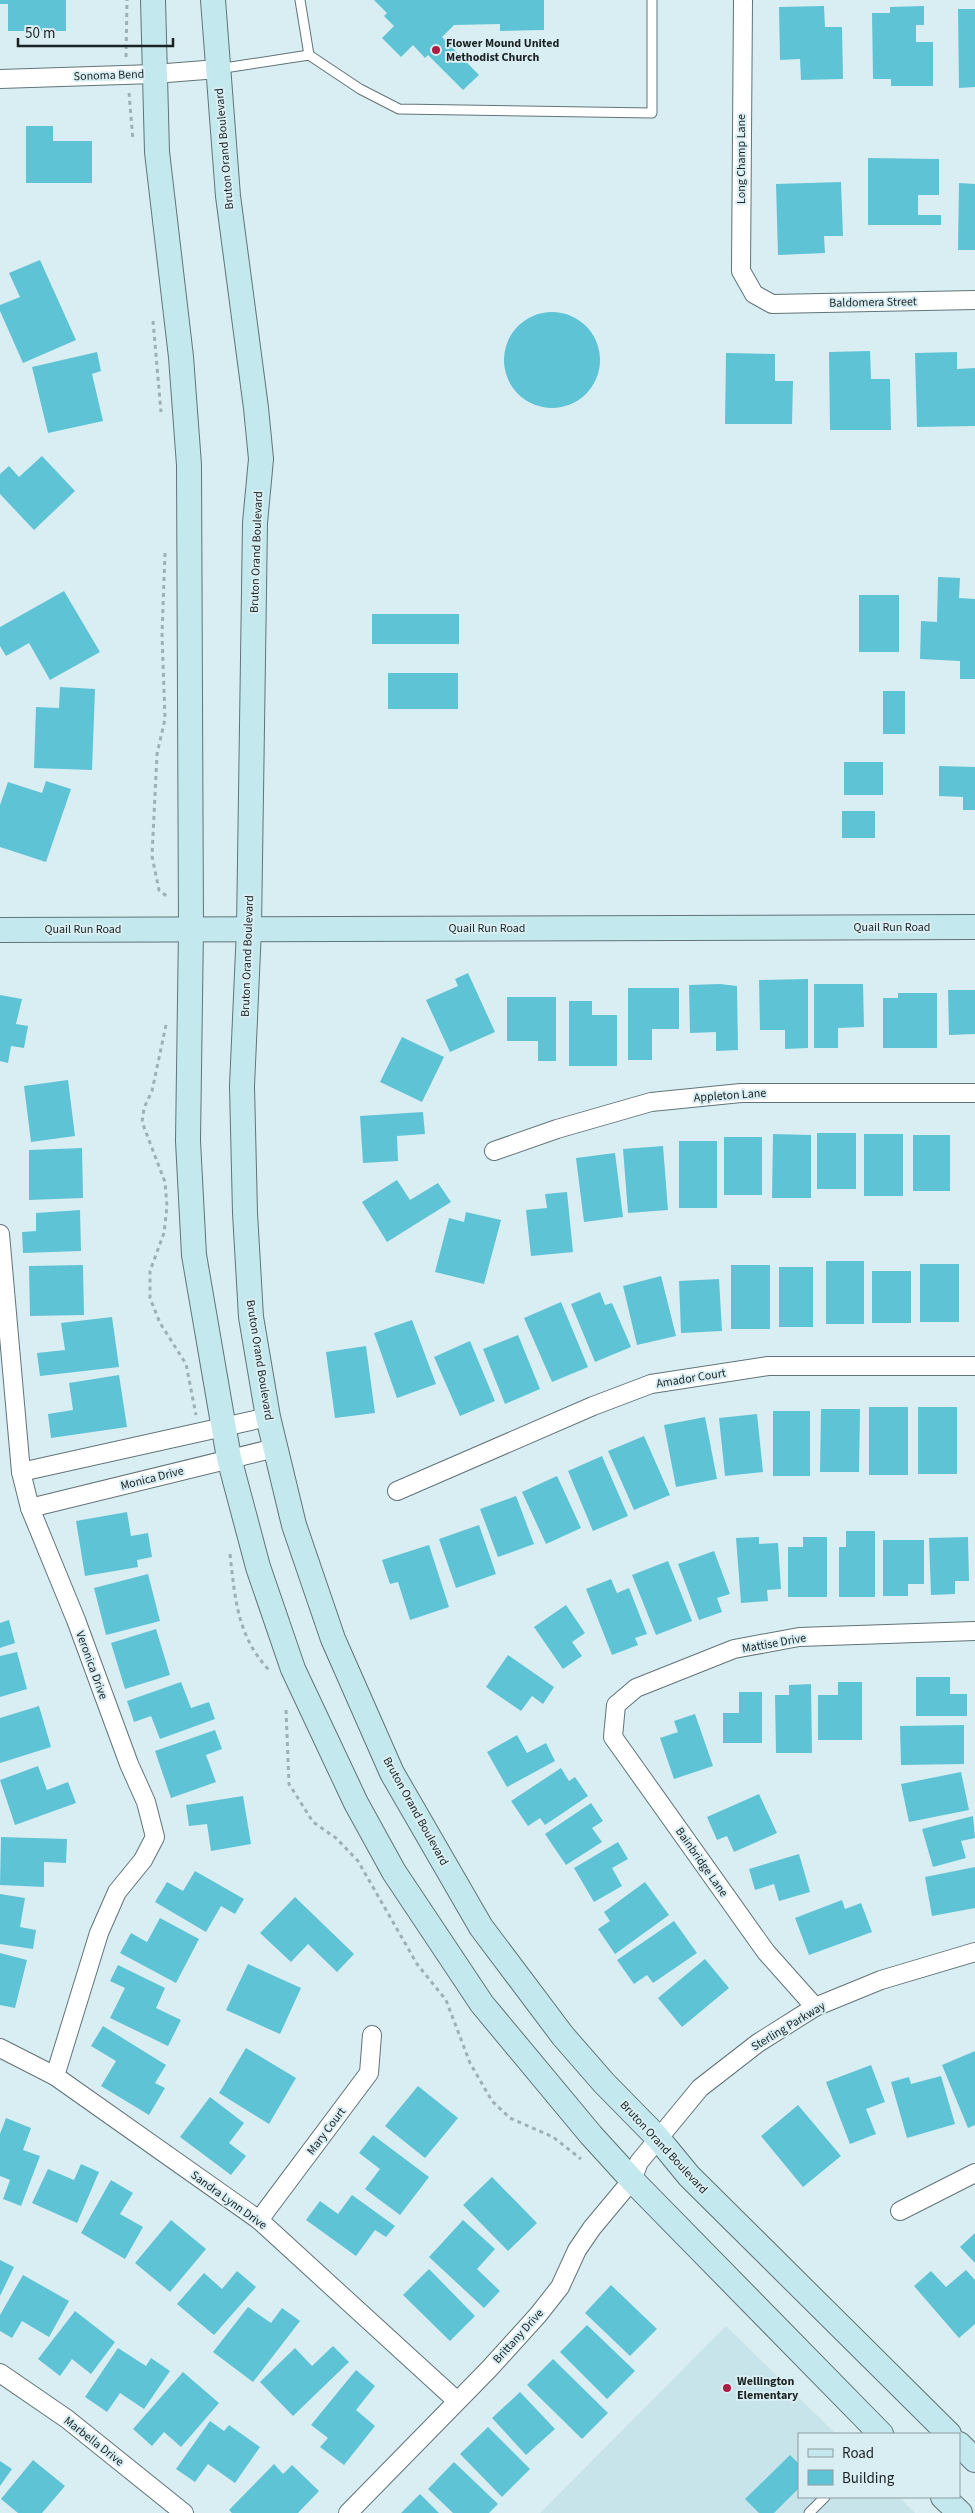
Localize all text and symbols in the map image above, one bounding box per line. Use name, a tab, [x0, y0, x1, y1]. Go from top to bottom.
scale bar	[18, 15, 172, 47]
text: 50 m	[25, 23, 55, 44]
place label: Flower Mound United Methodist Church	[446, 35, 559, 66]
marker: Flower Mound United Methodist Church	[430, 44, 442, 56]
street label: Sonoma Bend	[73, 66, 145, 85]
street label: Bruton Orand Boulevard	[211, 87, 238, 210]
street label: Long Champ Lane	[733, 114, 750, 204]
street label: Baldomera Street	[829, 293, 917, 312]
street label: Bruton Orand Boulevard	[246, 491, 267, 613]
street label: Bruton Orand Boulevard	[237, 895, 258, 1017]
street label: Quail Run Road	[853, 919, 931, 936]
street label: Quail Run Road	[448, 920, 526, 937]
street label: Quail Run Road	[44, 921, 122, 938]
street label: Appleton Lane	[693, 1084, 767, 1107]
street label: Bruton Orand Boulevard	[242, 1299, 277, 1422]
street label: Amador Court	[655, 1365, 727, 1392]
street label: Monica Drive	[119, 1462, 186, 1495]
street label: Veronica Drive	[71, 1629, 112, 1702]
street label: Mattise Drive	[741, 1629, 808, 1657]
street label: Bruton Orand Boulevard	[379, 1754, 453, 1869]
street label: Bainbridge Lane	[671, 1824, 732, 1901]
street label: Sterling Parkway	[748, 1997, 829, 2055]
street label: Bruton Orand Boulevard	[616, 2097, 711, 2198]
street label: Mary Court	[303, 2104, 350, 2159]
street label: Sandra Lynn Drive	[187, 2167, 270, 2234]
street label: Brittany Drive	[489, 2305, 548, 2367]
place label: Wellington Elementary	[737, 2373, 799, 2404]
marker: Wellington Elementary	[721, 2382, 733, 2394]
street label: Marbella Drive	[60, 2412, 127, 2470]
legend	[798, 2433, 960, 2498]
text: Road	[842, 2443, 874, 2464]
text: Building	[842, 2468, 895, 2489]

